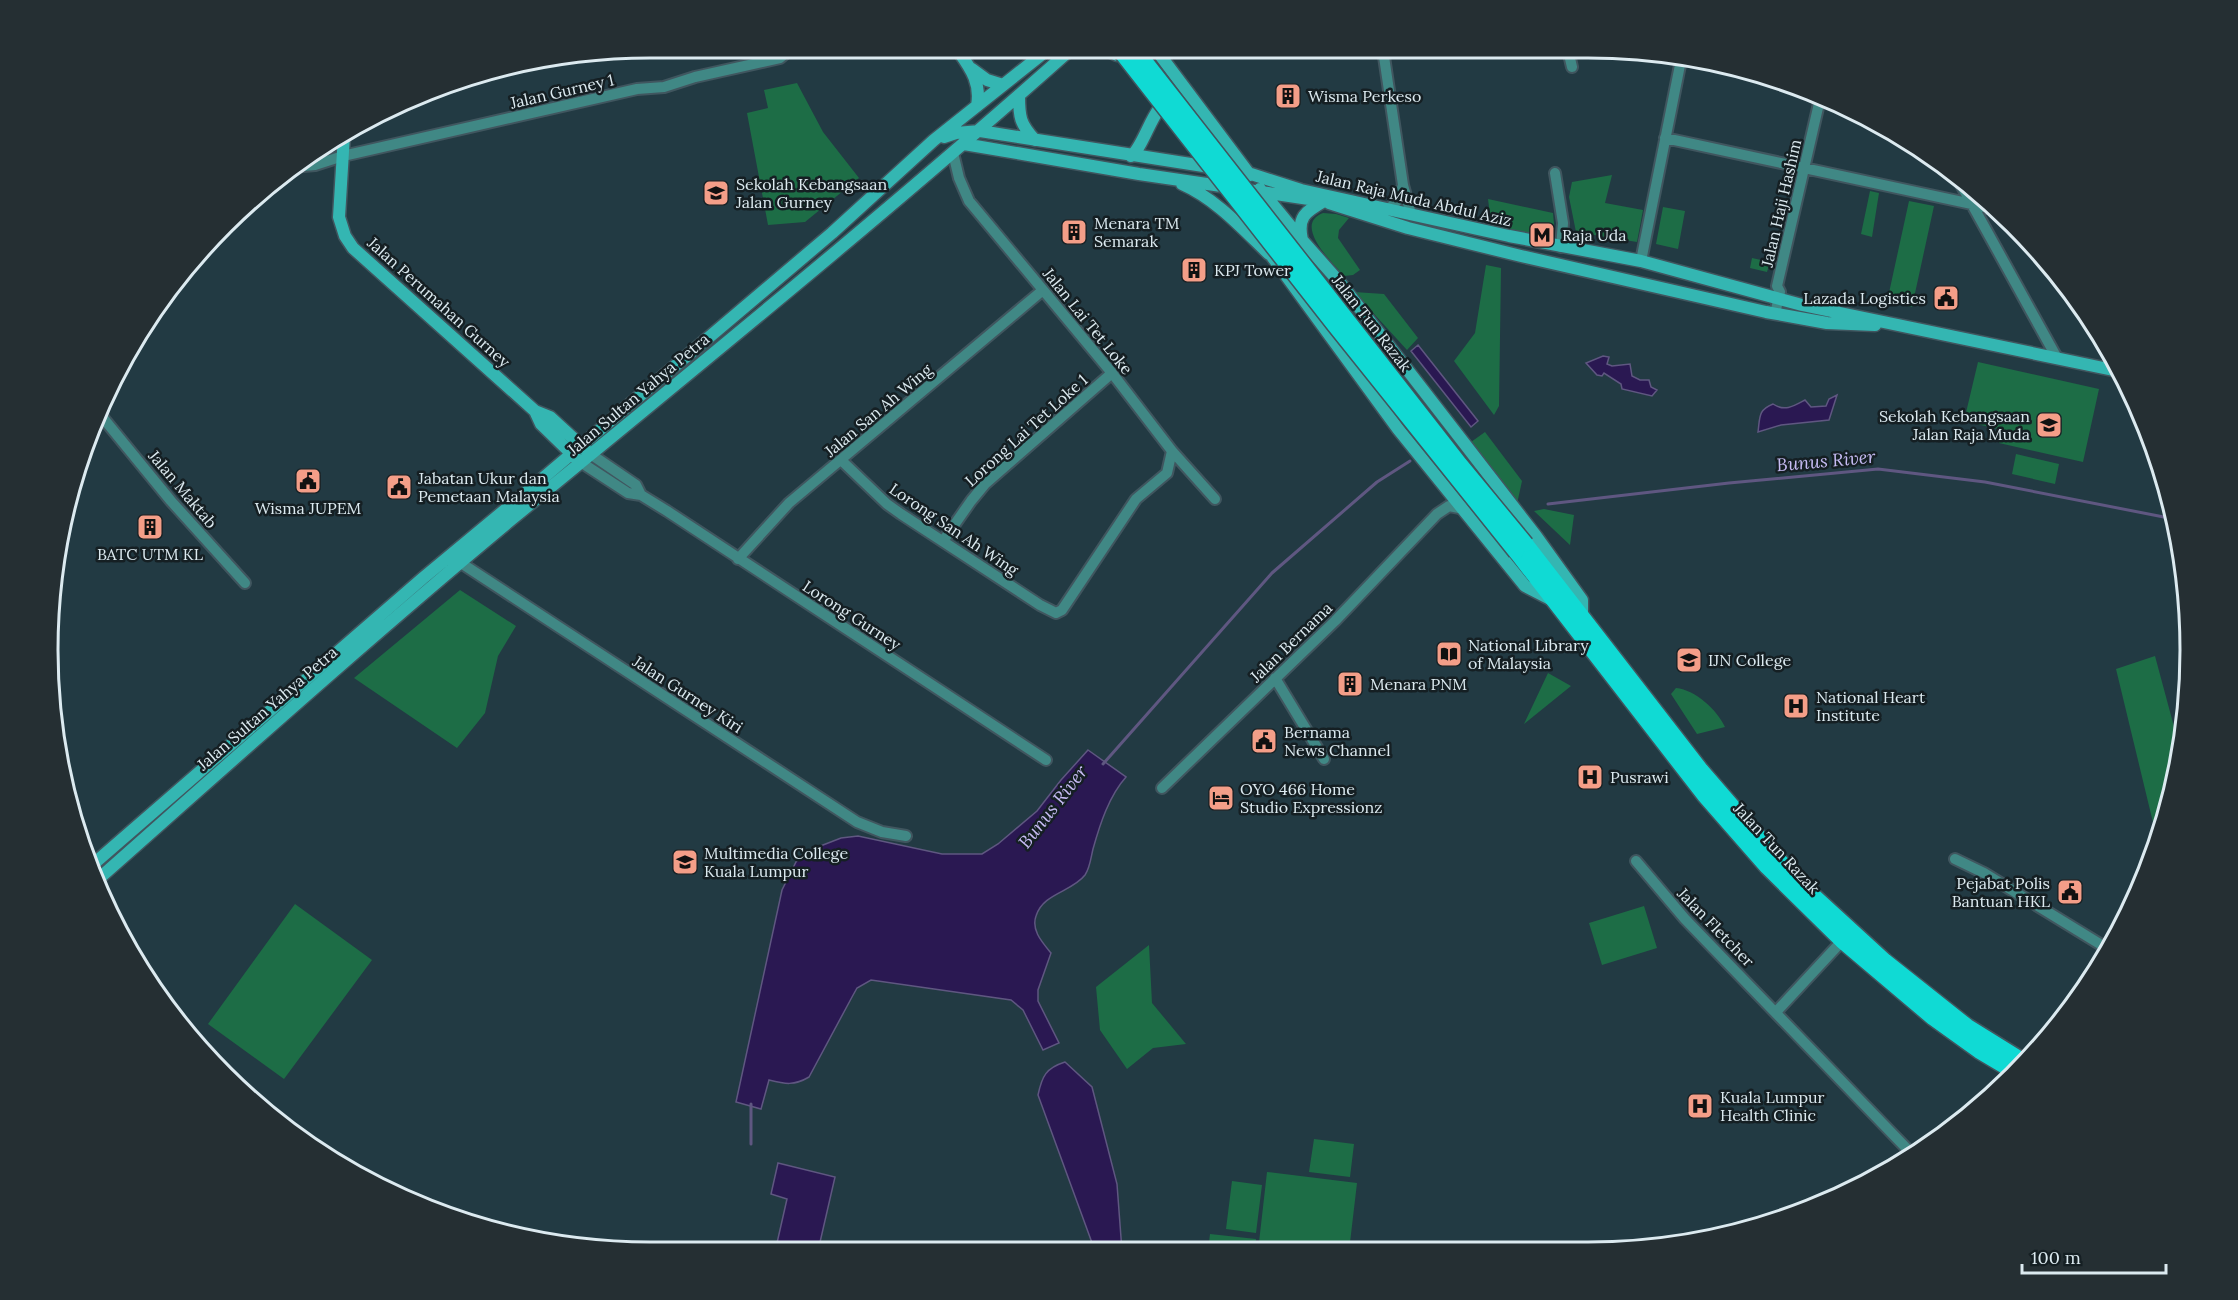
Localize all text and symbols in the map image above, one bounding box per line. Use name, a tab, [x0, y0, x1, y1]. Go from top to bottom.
street label: Jalan Gurney 1	[507, 69, 616, 113]
building icon: Wisma Perkeso	[1273, 81, 1303, 111]
place label: Wisma Perkeso	[1308, 86, 1421, 106]
street label: Jalan Haji Hashim	[1756, 137, 1805, 270]
street label: Jalan Raja Muda Abdul Aziz	[1313, 166, 1514, 230]
place label: Sekolah Kebangsaan Jalan Gurney	[735, 174, 887, 212]
school or university icon: Sekolah Kebangsaan Jalan Gurney	[701, 178, 731, 208]
place label: Menara TM Semarak	[1094, 213, 1180, 251]
building icon: Menara TM Semarak	[1059, 217, 1089, 247]
metro station icon: Raja Uda	[1527, 220, 1557, 250]
place label: Raja Uda	[1562, 225, 1626, 245]
street label: Jalan Perumahan Gurney	[363, 232, 515, 372]
building icon: KPJ Tower	[1179, 255, 1209, 285]
place label: KPJ Tower	[1214, 260, 1291, 280]
street label: Jalan Lai Tet Loke	[1038, 263, 1137, 379]
street label: Jalan Tun Razak	[1327, 270, 1416, 376]
public building icon: Lazada Logistics	[1931, 283, 1961, 313]
place label: Lazada Logistics	[1803, 288, 1926, 308]
street label: Jalan Sultan Yahya Petra	[562, 329, 713, 460]
street label: Jalan San Ah Wing	[819, 358, 937, 461]
street label: Lorong Lai Tet Loke 1	[960, 369, 1092, 490]
place label: Sekolah Kebangsaan Jalan Raja Muda	[1879, 406, 2030, 444]
school or university icon: Sekolah Kebangsaan Jalan Raja Muda	[2034, 410, 2064, 440]
street label: Jalan Maktab	[144, 445, 221, 532]
water label: Bunus River	[1775, 445, 1877, 476]
public building icon: Wisma JUPEM	[293, 466, 323, 496]
place label: Jabatan Ukur dan Pemetaan Malaysia	[417, 468, 560, 506]
public building icon: Jabatan Ukur dan Pemetaan Malaysia	[384, 472, 414, 502]
street label: Lorong San Ah Wing	[886, 478, 1023, 580]
place label: Wisma JUPEM	[255, 498, 362, 518]
building icon: BATC UTM KL	[135, 512, 165, 542]
place label: BATC UTM KL	[97, 544, 203, 564]
street label: Lorong Gurney	[799, 576, 905, 654]
street label: Jalan Bernama	[1245, 598, 1336, 687]
place label: National Library of Malaysia	[1468, 635, 1589, 673]
library icon: National Library of Malaysia	[1434, 639, 1464, 669]
street label: Jalan Sultan Yahya Petra	[192, 642, 341, 775]
school or university icon: IJN College	[1674, 645, 1704, 675]
street label: Jalan Gurney Kiri	[628, 650, 747, 737]
place label: IJN College	[1708, 650, 1791, 670]
building icon: Menara PNM	[1335, 669, 1365, 699]
place label: Menara PNM	[1370, 674, 1467, 694]
place label: National Heart Institute	[1816, 687, 1926, 725]
hospital icon: National Heart Institute	[1781, 691, 1811, 721]
place label: Bernama News Channel	[1284, 722, 1391, 760]
public building icon: Bernama News Channel	[1249, 726, 1279, 756]
water label: Bunus River	[1013, 760, 1093, 853]
hospital icon: Pusrawi	[1575, 762, 1605, 792]
place label: Pusrawi	[1610, 767, 1669, 787]
place label: OYO 466 Home Studio Expressionz	[1240, 779, 1382, 817]
hotel icon: OYO 466 Home Studio Expressionz	[1206, 783, 1236, 813]
street label: Jalan Tun Razak	[1729, 798, 1825, 898]
place label: Multimedia College Kuala Lumpur	[704, 843, 848, 881]
school or university icon: Multimedia College Kuala Lumpur	[670, 847, 700, 877]
place label: Pejabat Polis Bantuan HKL	[1952, 873, 2050, 911]
public building icon: Pejabat Polis Bantuan HKL	[2055, 877, 2085, 907]
street label: Jalan Fletcher	[1673, 883, 1759, 971]
place label: Kuala Lumpur Health Clinic	[1720, 1087, 1825, 1125]
hospital icon: Kuala Lumpur Health Clinic	[1685, 1091, 1715, 1121]
scale bar	[2022, 1237, 2166, 1275]
text: 100 m	[2031, 1246, 2081, 1269]

